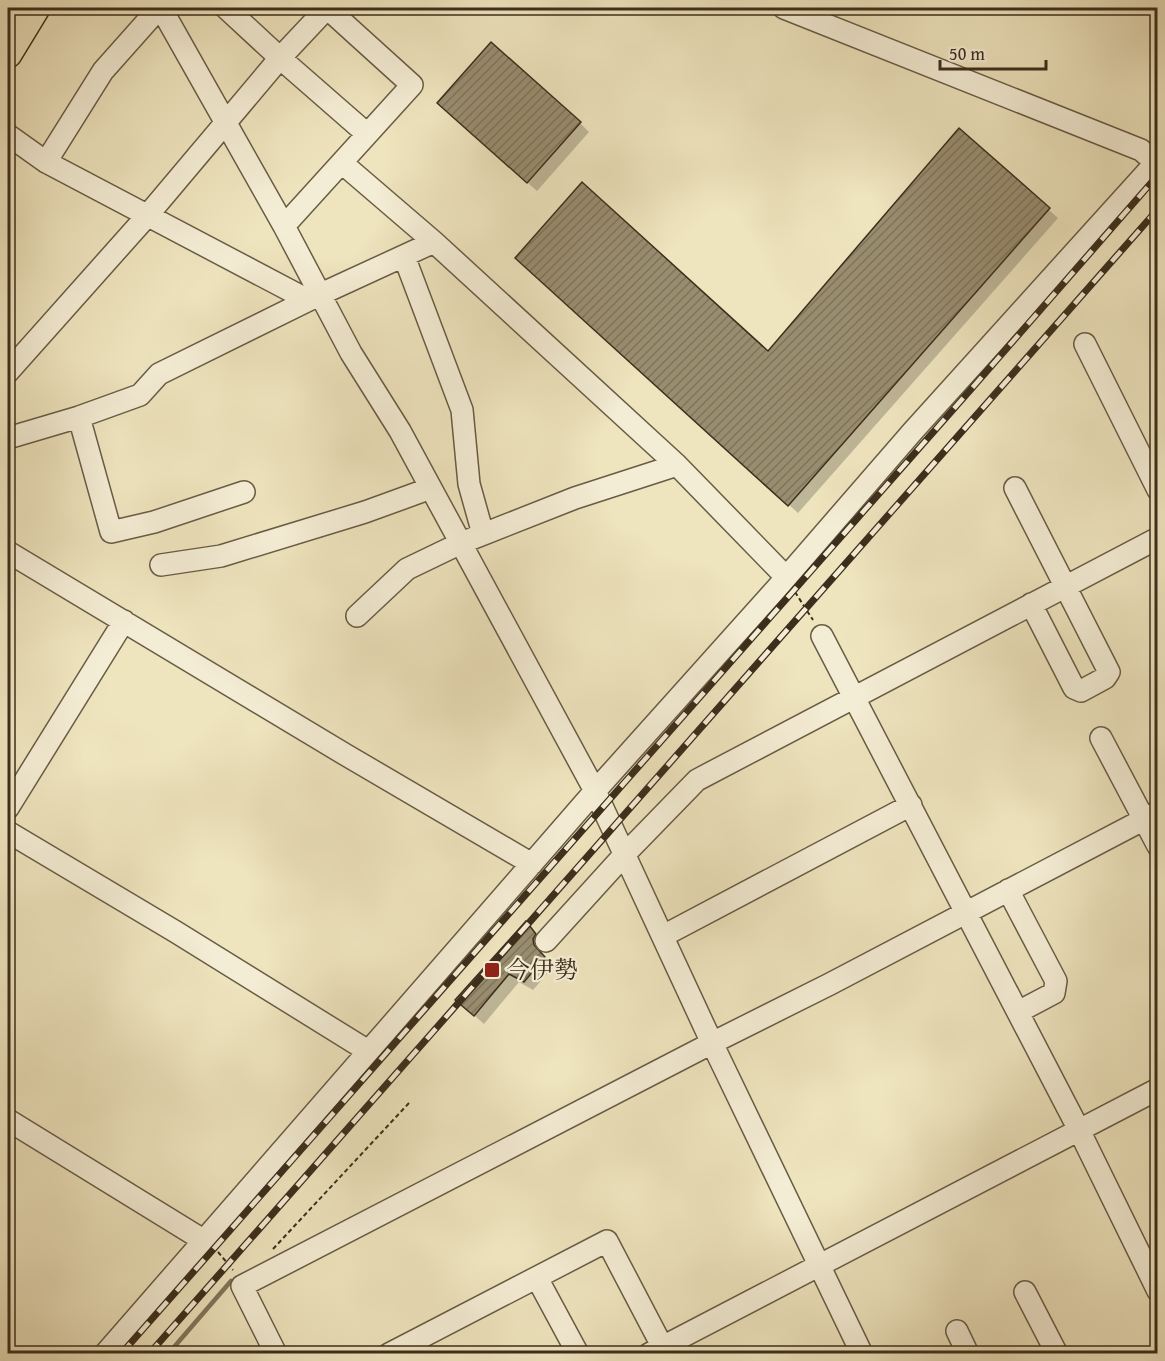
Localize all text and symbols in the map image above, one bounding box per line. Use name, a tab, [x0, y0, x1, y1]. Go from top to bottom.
scale bar	[940, 33, 1046, 71]
text: 50 m	[949, 40, 985, 67]
place label: 今伊勢	[506, 952, 578, 987]
marker: 今伊勢	[483, 961, 501, 979]

